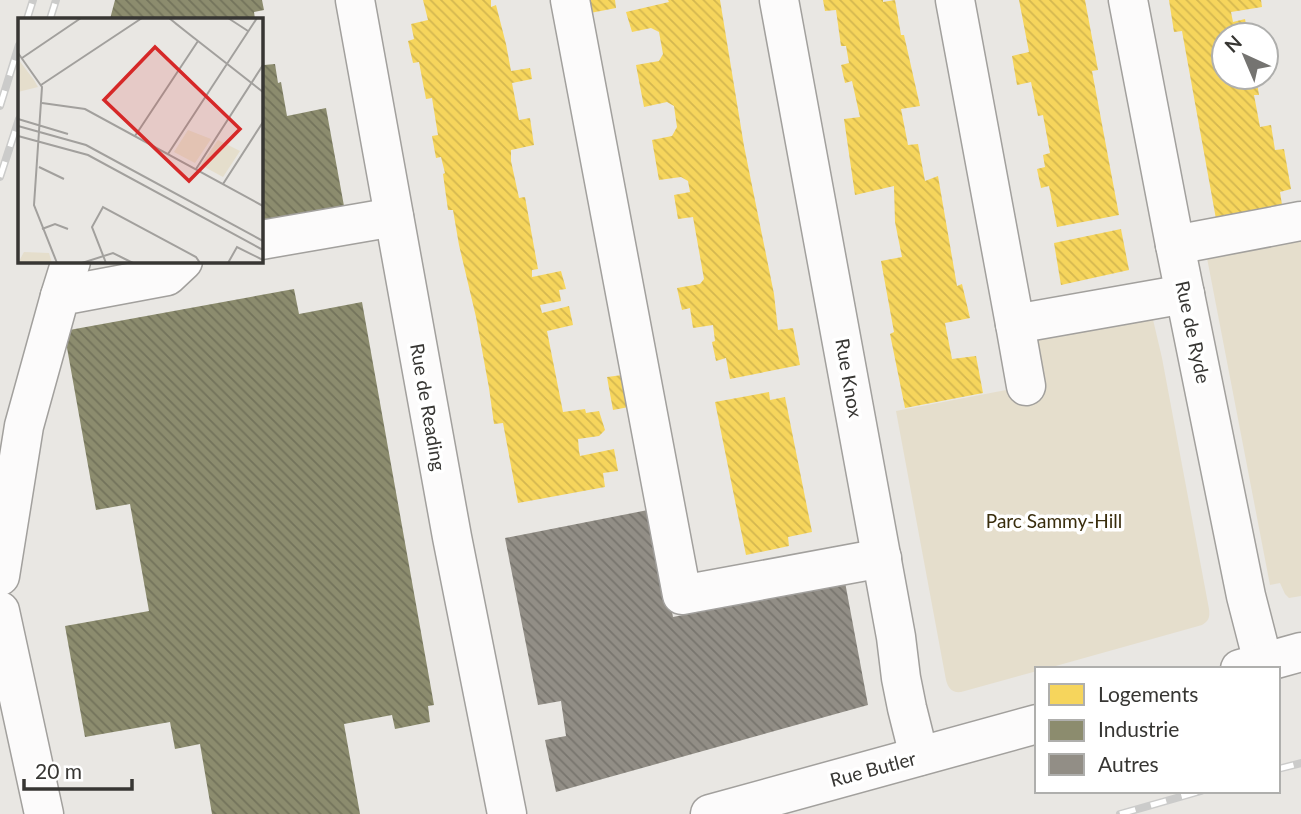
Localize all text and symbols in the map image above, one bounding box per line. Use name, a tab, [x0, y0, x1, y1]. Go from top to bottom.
inset map	[18, 18, 262, 262]
north arrow	[1210, 21, 1280, 91]
text: N	[1220, 30, 1246, 57]
street label: Rue de Ryde	[1171, 278, 1216, 385]
street label: Rue Knox	[831, 337, 868, 420]
street label: Rue de Reading	[406, 341, 451, 473]
park label: Parc Sammy-Hill	[986, 509, 1122, 532]
legend	[1035, 667, 1280, 793]
text: Logements	[1098, 681, 1198, 706]
text: Industrie	[1098, 716, 1179, 741]
street label: Rue Butler	[827, 746, 918, 791]
scale bar	[24, 748, 133, 792]
text: Autres	[1098, 751, 1159, 776]
text: 20 m	[35, 758, 82, 783]

